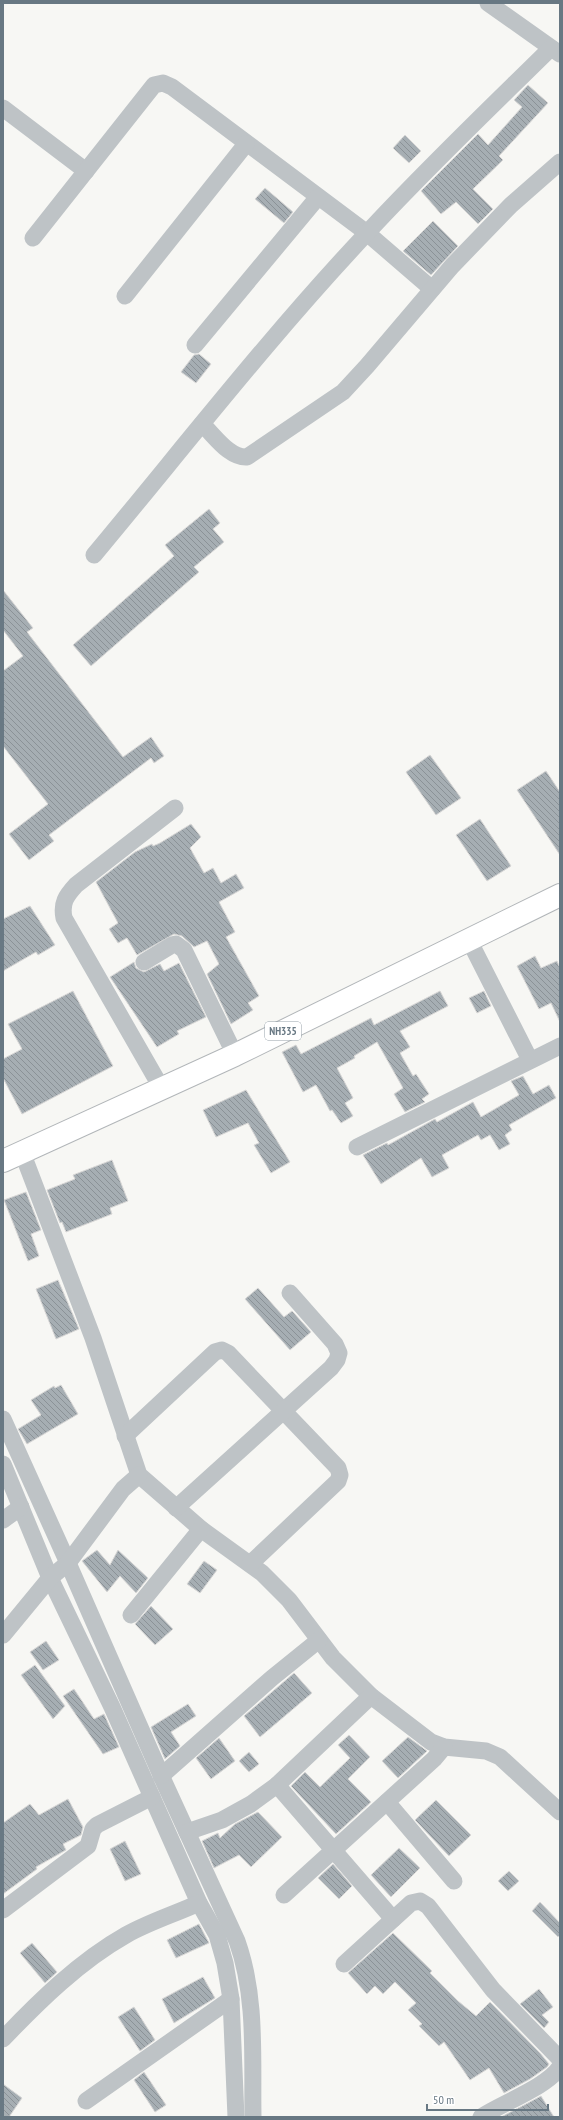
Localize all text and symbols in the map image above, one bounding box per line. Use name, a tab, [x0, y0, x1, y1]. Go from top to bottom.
road number: NH335	[265, 1022, 301, 1040]
scale bar	[427, 2086, 548, 2112]
text: 50 m	[433, 2092, 454, 2107]

